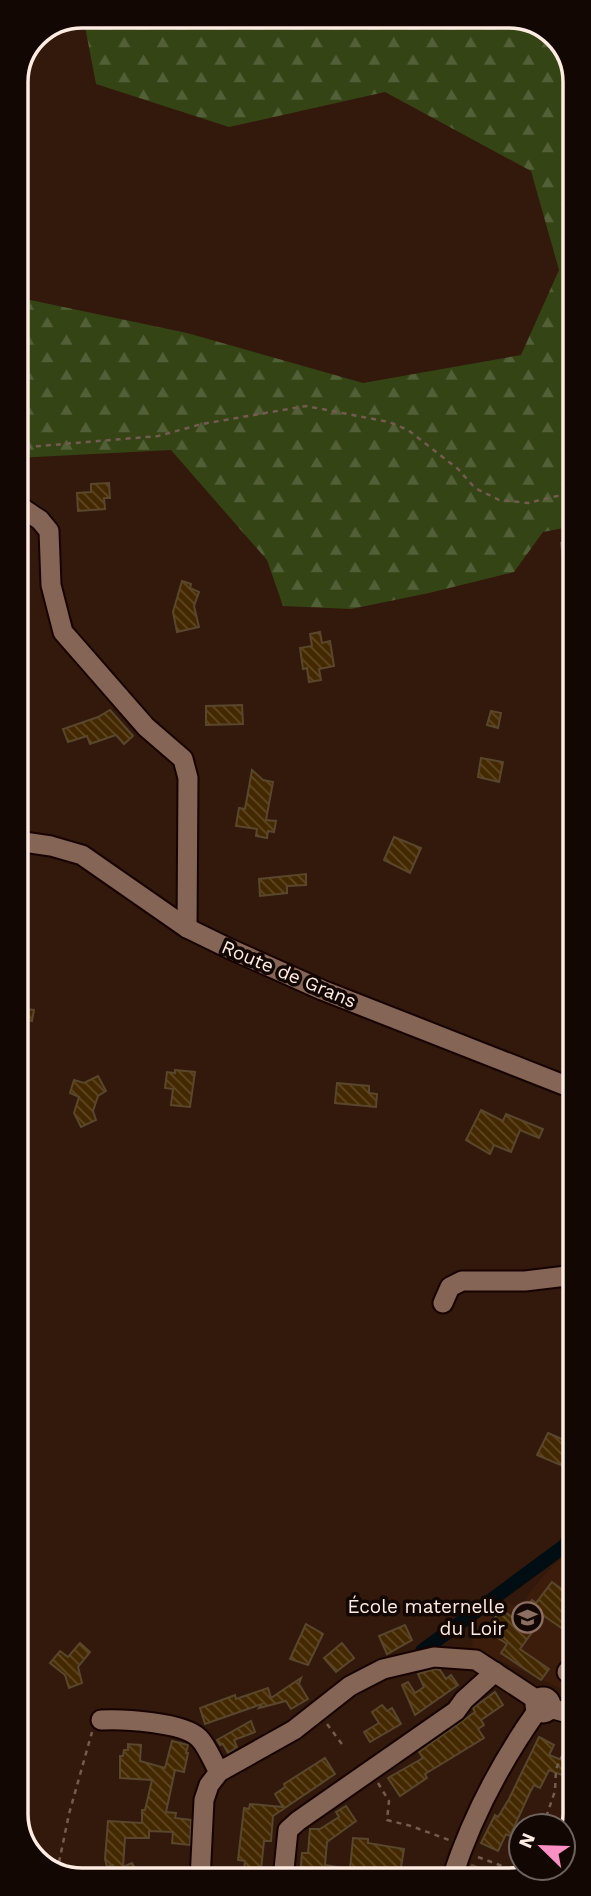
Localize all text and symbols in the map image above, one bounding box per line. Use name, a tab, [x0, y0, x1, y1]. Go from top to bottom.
street label: Route de Grans	[218, 935, 360, 1013]
place label: École maternelle du Loir	[347, 1595, 505, 1640]
school or university icon: École maternelle du Loir	[511, 1600, 545, 1634]
north arrow	[507, 1812, 577, 1882]
text: N	[513, 1830, 540, 1852]

